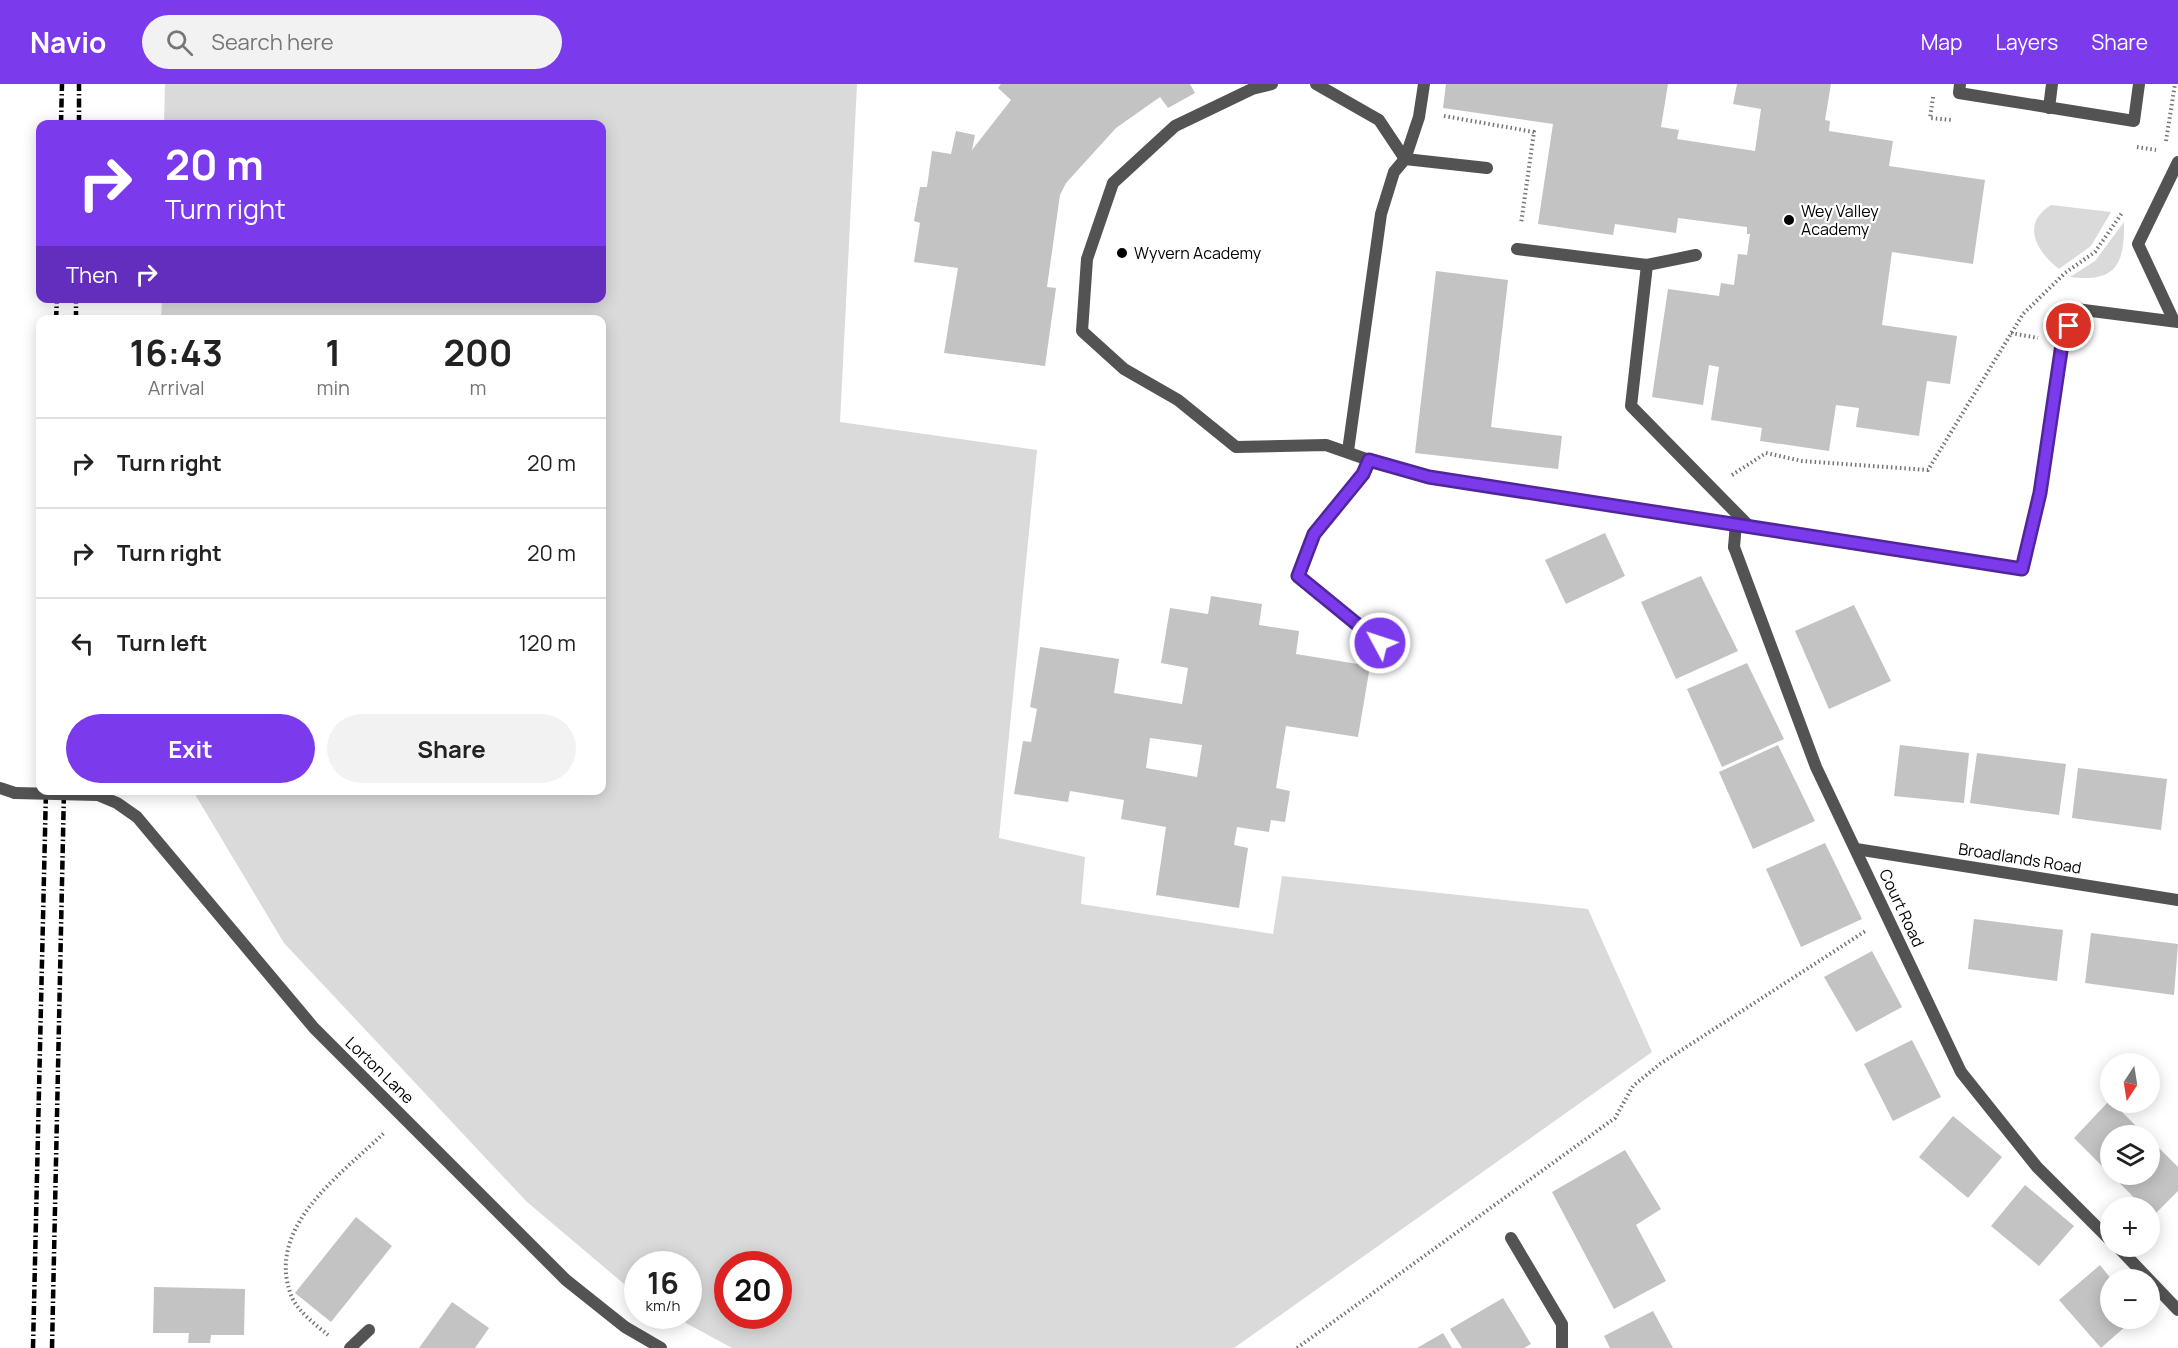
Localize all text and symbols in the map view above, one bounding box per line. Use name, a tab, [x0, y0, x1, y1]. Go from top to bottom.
search box	[142, 15, 562, 69]
text: Navio	[30, 23, 106, 61]
icon: search	[163, 26, 196, 59]
text: Search here	[211, 27, 334, 57]
text: Map	[1921, 28, 1962, 56]
text: Layers	[1995, 28, 2058, 56]
text: Share	[2091, 28, 2148, 56]
text: 20 m	[165, 135, 264, 193]
icon: right	[66, 144, 144, 222]
text: Turn right	[165, 190, 286, 227]
place label: Wey Valley Academy	[1801, 200, 1879, 240]
marker: Wey Valley Academy	[1782, 213, 1796, 227]
place label: Wyvern Academy	[1134, 242, 1262, 264]
marker: Wyvern Academy	[1115, 246, 1129, 260]
icon: right	[130, 258, 163, 291]
text: Then	[66, 260, 118, 290]
pin	[2043, 300, 2094, 351]
icon: arrive	[2052, 309, 2085, 342]
text: 16:43	[130, 328, 223, 377]
text: 1	[325, 328, 341, 377]
text: 200	[444, 328, 512, 377]
text: Arrival	[148, 374, 205, 401]
text: min	[316, 374, 350, 401]
text: m	[469, 374, 486, 401]
icon: right	[66, 447, 99, 480]
text: Turn right	[117, 448, 222, 478]
text: 20 m	[527, 448, 576, 478]
icon: right	[66, 537, 99, 570]
text: Turn right	[117, 538, 222, 568]
text: 20 m	[527, 538, 576, 568]
position arrow	[1348, 611, 1412, 675]
icon: left	[66, 627, 99, 660]
text: Turn left	[117, 628, 207, 658]
text: 120 m	[518, 628, 576, 658]
button: Exit	[66, 714, 315, 783]
button: Share	[327, 714, 576, 783]
street label: Broadlands Road	[1957, 837, 2083, 879]
street label: Court Road	[1874, 865, 1930, 951]
street label: Lorton Lane	[341, 1032, 419, 1108]
north arrow	[2100, 1053, 2160, 1113]
map controls	[2100, 1053, 2160, 1329]
button: layers	[2100, 1125, 2160, 1185]
button: +	[2100, 1197, 2160, 1257]
speed limit sign: 20	[714, 1251, 792, 1329]
text: 16	[647, 1262, 679, 1303]
button: −	[2100, 1269, 2160, 1329]
text: km/h	[646, 1295, 680, 1316]

